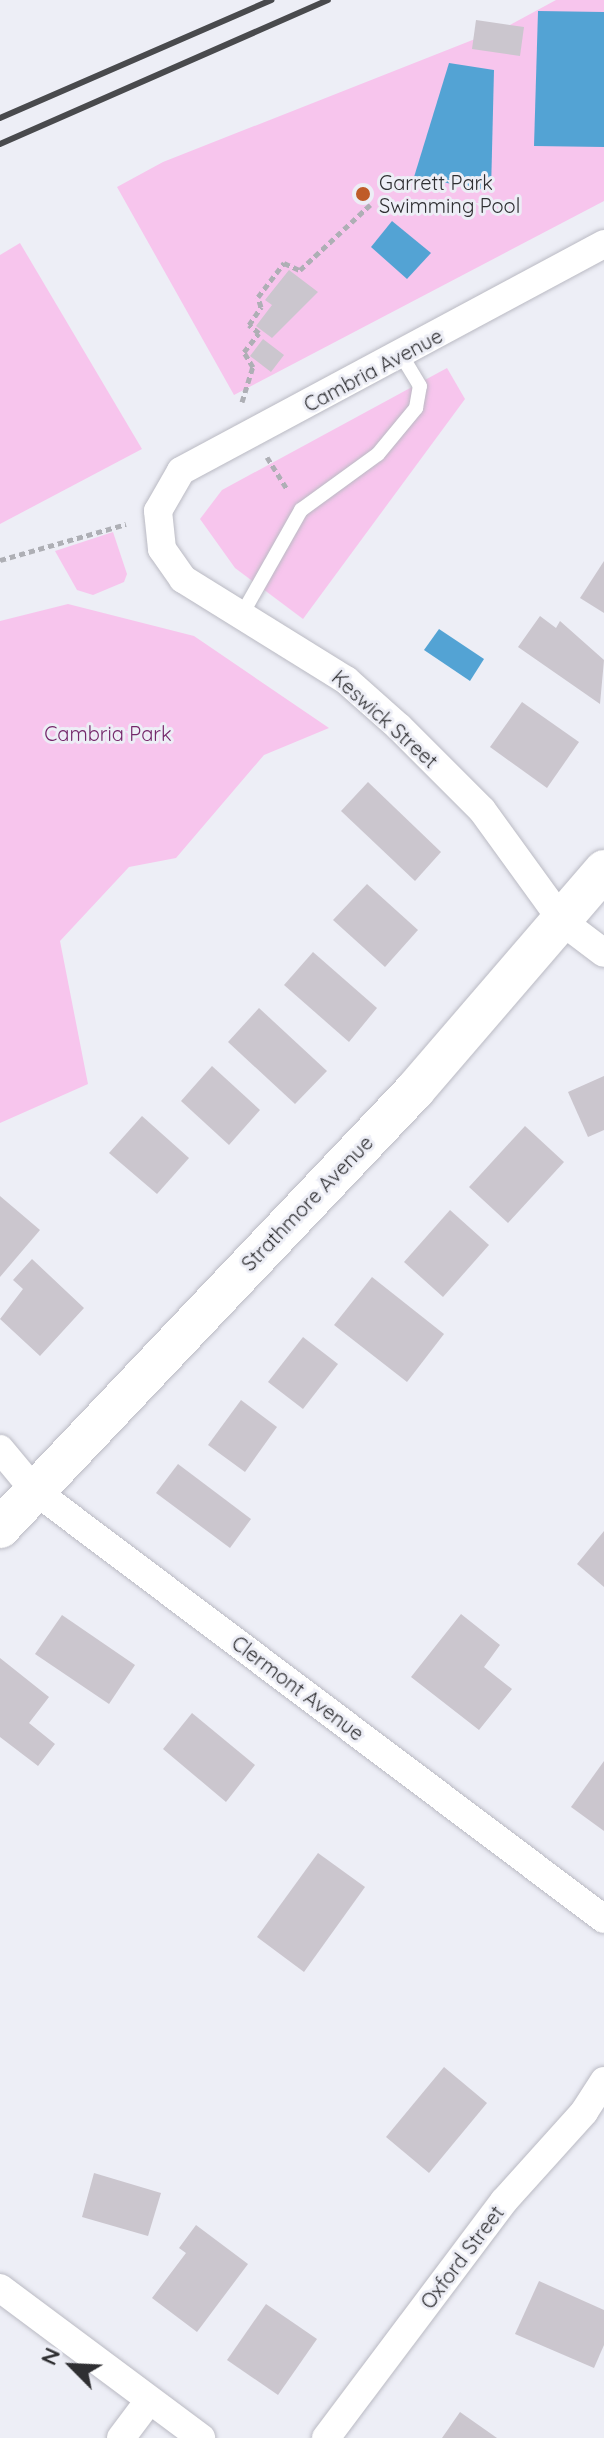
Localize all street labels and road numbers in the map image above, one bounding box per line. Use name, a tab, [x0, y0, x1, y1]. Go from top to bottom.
street label: Cambria Avenue	[300, 323, 446, 417]
street label: Keswick Street	[327, 665, 443, 773]
street label: Strathmore Avenue	[236, 1130, 378, 1276]
street label: Clermont Avenue	[227, 1631, 369, 1745]
street label: Oxford Street	[415, 2201, 509, 2313]

